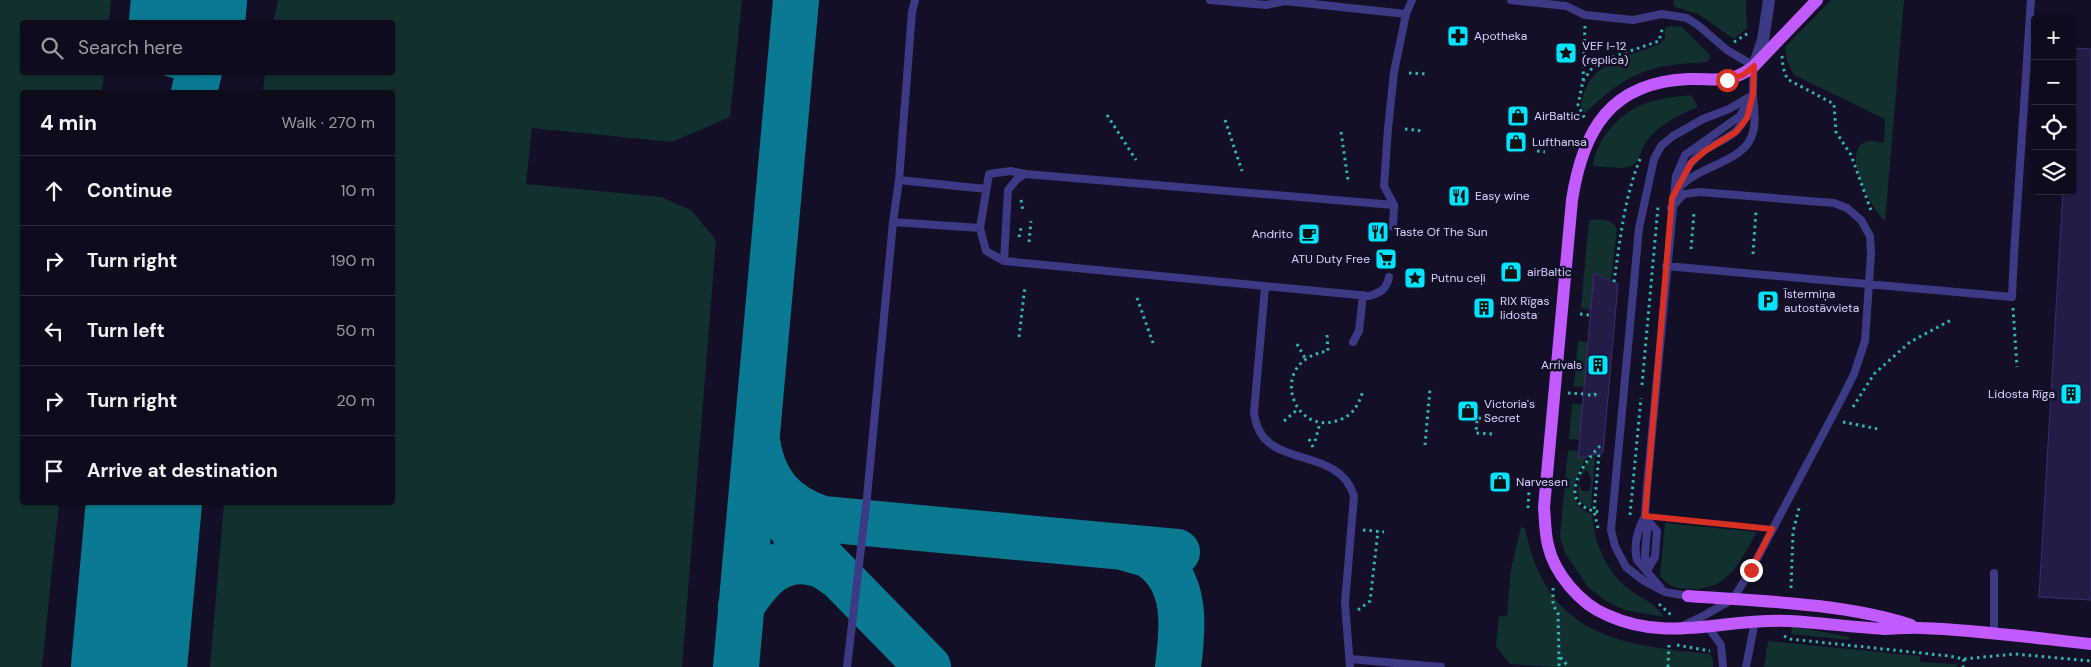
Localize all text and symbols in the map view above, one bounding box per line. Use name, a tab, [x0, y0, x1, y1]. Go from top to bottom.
map controls	[2031, 15, 2076, 195]
button: +	[2031, 15, 2076, 60]
search box	[20, 20, 395, 75]
pharmacy icon: Apotheka	[1446, 24, 1470, 48]
place label: Apotheka	[1474, 28, 1527, 44]
icon: search	[38, 34, 66, 62]
text: Search here	[78, 35, 183, 60]
place label: VEF I-12 (replica)	[1582, 38, 1628, 68]
place icon: VEF I-12 (replica)	[1554, 41, 1578, 65]
button: −	[2031, 60, 2076, 105]
route start	[1716, 69, 1739, 92]
shop icon: AirBaltic	[1506, 104, 1530, 128]
button: locate	[2031, 105, 2076, 150]
place label: AirBaltic	[1534, 108, 1580, 124]
text: 4 min	[40, 109, 97, 137]
text: Walk · 270 m	[282, 112, 375, 133]
shop icon: Lufthansa	[1504, 130, 1528, 154]
place label: Lufthansa	[1532, 134, 1587, 150]
button: layers	[2031, 150, 2076, 195]
icon: ahead	[40, 177, 68, 205]
text: Continue	[87, 178, 173, 203]
text: 10 m	[341, 180, 375, 201]
restaurant icon: Easy wine	[1447, 184, 1471, 208]
place label: Easy wine	[1475, 188, 1530, 204]
restaurant icon: Taste Of The Sun	[1366, 220, 1390, 244]
cafe icon: Andrito	[1297, 222, 1321, 246]
place label: Taste Of The Sun	[1394, 224, 1488, 240]
place label: Andrito	[1252, 226, 1293, 242]
icon: right	[40, 247, 68, 275]
supermarket icon: ATU Duty Free	[1374, 247, 1398, 271]
text: Turn right	[87, 248, 177, 273]
text: 190 m	[331, 250, 375, 271]
place label: ATU Duty Free	[1291, 251, 1370, 267]
shop icon: airBaltic	[1499, 260, 1523, 284]
place label: airBaltic	[1527, 264, 1572, 280]
place icon: Putnu ceļi	[1403, 266, 1427, 290]
place label: Putnu ceļi	[1431, 270, 1486, 286]
place label: Īstermiņa autostāvvieta	[1783, 286, 1859, 316]
parking icon: Īstermiņa autostāvvieta	[1756, 289, 1780, 313]
place label: RIX Rīgas lidosta	[1500, 293, 1549, 323]
building icon: RIX Rīgas lidosta	[1472, 296, 1496, 320]
icon: left	[40, 317, 68, 345]
text: Turn left	[87, 318, 165, 343]
text: 50 m	[336, 320, 375, 341]
building icon: Arrivals	[1586, 353, 1610, 377]
place label: Arrivals	[1541, 357, 1582, 373]
building icon: Lidosta Rīga	[2059, 382, 2083, 406]
place label: Lidosta Rīga	[1988, 386, 2055, 402]
icon: right	[40, 387, 68, 415]
text: Turn right	[87, 388, 177, 413]
text: 20 m	[336, 390, 375, 411]
place label: Victoria's Secret	[1484, 396, 1535, 426]
shop icon: Victoria's Secret	[1456, 399, 1480, 423]
icon: arrive	[40, 457, 68, 485]
text: Arrive at destination	[87, 458, 278, 483]
shop icon: Narvesen	[1488, 470, 1512, 494]
place label: Narvesen	[1516, 474, 1568, 490]
route end	[1740, 559, 1763, 582]

